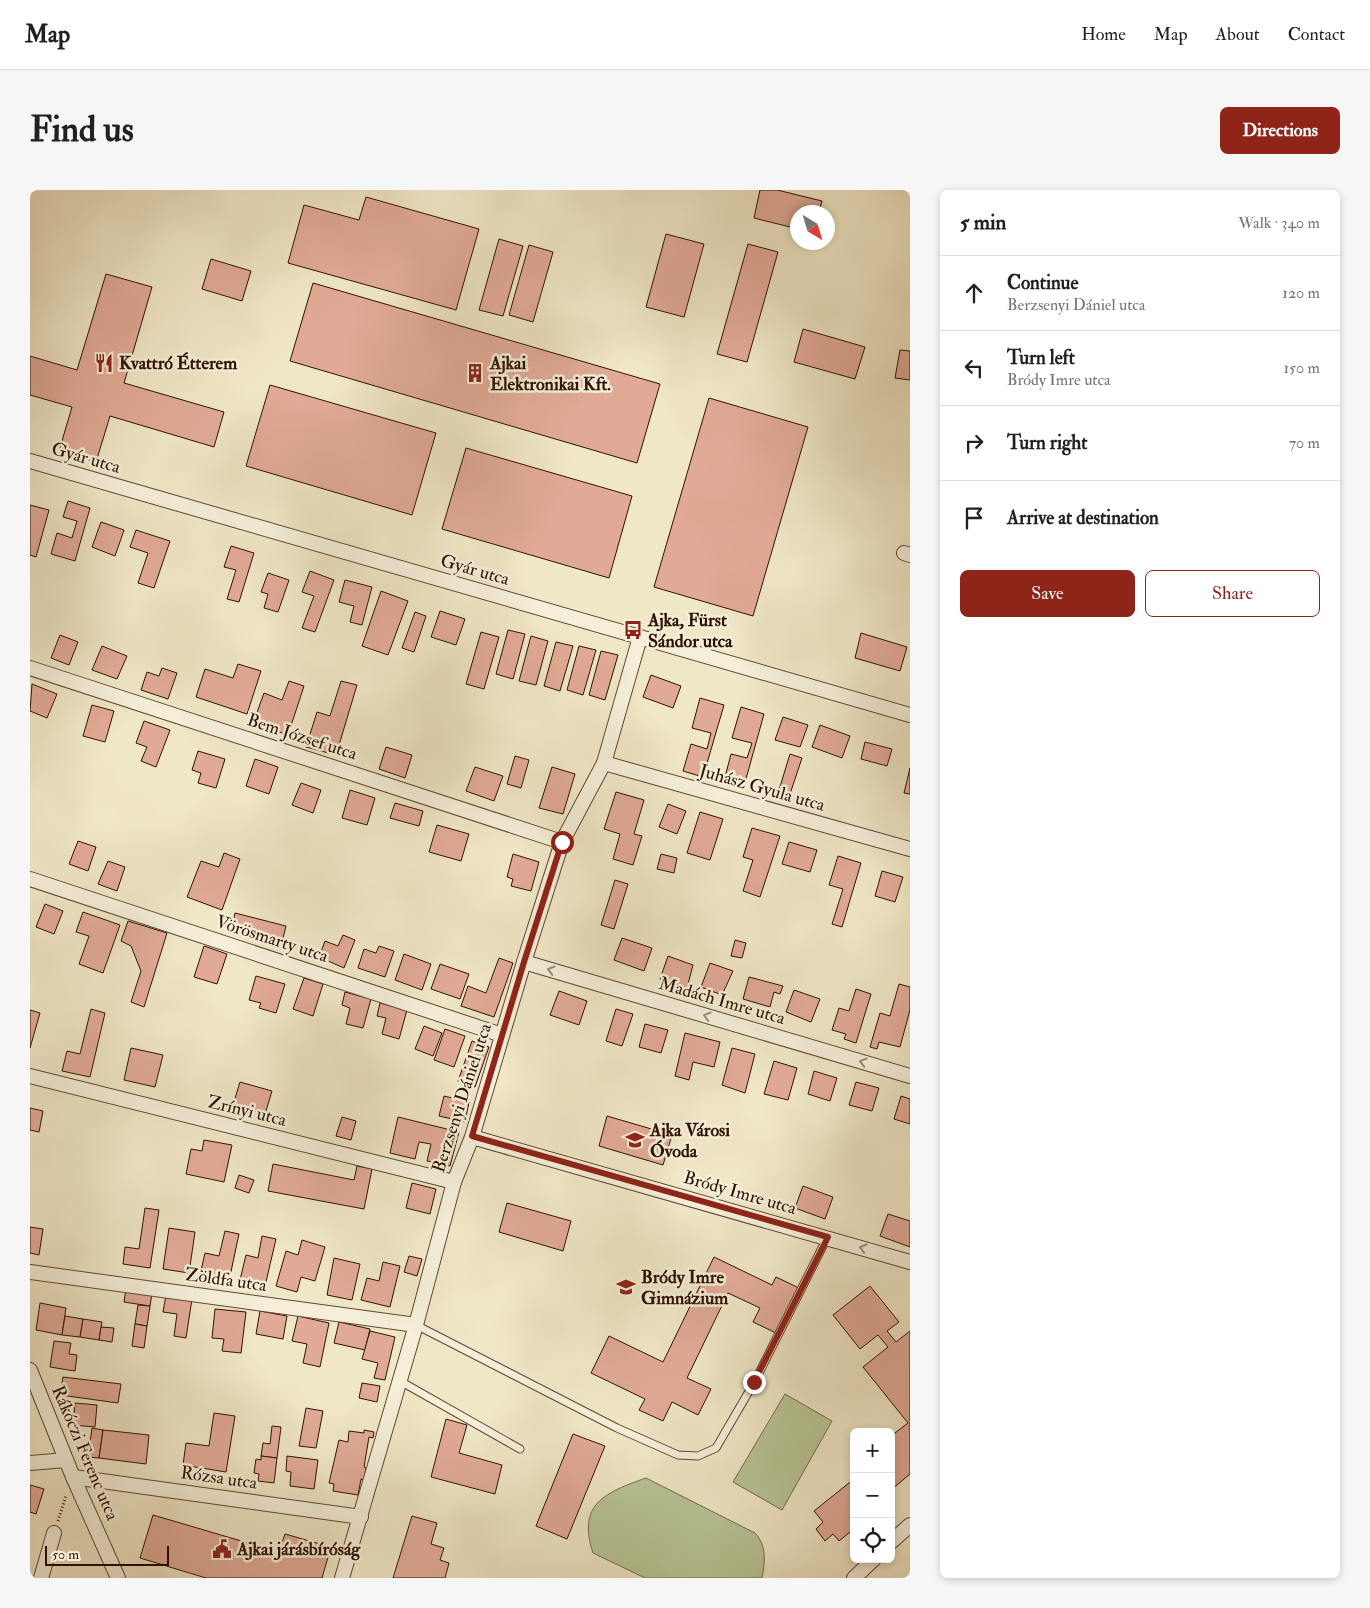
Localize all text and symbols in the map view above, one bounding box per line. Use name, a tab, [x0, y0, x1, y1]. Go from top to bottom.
text: Map	[25, 19, 70, 50]
text: Home	[1081, 23, 1126, 46]
text: Map	[1154, 23, 1188, 46]
text: About	[1216, 23, 1260, 46]
text: Contact	[1288, 23, 1345, 46]
button: Directions	[1220, 107, 1340, 154]
text: Find us	[30, 108, 134, 152]
north arrow	[790, 205, 835, 250]
text: 5 min	[960, 209, 1006, 236]
text: Walk · 340 m	[1238, 213, 1320, 233]
text: Continue	[1007, 271, 1078, 295]
icon: ahead	[960, 279, 988, 307]
text: 120 m	[1282, 283, 1320, 303]
text: Berzsenyi Dániel utca	[1007, 295, 1145, 315]
text: Turn left	[1007, 346, 1075, 370]
place label: Kvattró Étterem	[119, 351, 238, 375]
restaurant icon: Kvattró Étterem	[93, 352, 115, 374]
place label: Ajkai Elektronikai Kft.	[489, 352, 611, 396]
icon: left	[960, 354, 988, 382]
text: 150 m	[1283, 358, 1320, 378]
building icon: Ajkai Elektronikai Kft.	[464, 362, 486, 384]
text: Bródy Imre utca	[1007, 370, 1111, 390]
icon: right	[960, 429, 988, 457]
text: Turn right	[1007, 431, 1087, 455]
text: 70 m	[1289, 433, 1320, 453]
street label: Gyár utca	[49, 437, 124, 479]
icon: arrive	[960, 504, 988, 532]
text: Arrive at destination	[1007, 506, 1159, 530]
street label: Gyár utca	[438, 549, 513, 591]
button: Save	[960, 570, 1135, 617]
button: Share	[1145, 570, 1320, 617]
place label: Ajka, Fürst Sándor utca	[647, 609, 733, 653]
bus stop icon: Ajka, Fürst Sándor utca	[622, 619, 644, 641]
street label: Bem József utca	[244, 708, 361, 766]
street label: Juhász Gyula utca	[696, 759, 828, 817]
route start	[551, 831, 574, 854]
street label: Vörösmarty utca	[213, 910, 332, 968]
one-way arrow	[548, 966, 556, 976]
street label: Madách Imre utca	[656, 972, 788, 1030]
one-way arrow	[704, 1012, 712, 1022]
street label: Berzsenyi Dániel utca	[427, 1020, 497, 1176]
one-way arrow	[860, 1058, 868, 1068]
street label: Zrínyi utca	[205, 1090, 289, 1132]
place label: Ajka Városi Óvoda	[649, 1119, 730, 1163]
school or university icon: Ajka Városi Óvoda	[624, 1129, 646, 1151]
street label: Bródy Imre utca	[681, 1166, 800, 1220]
one-way arrow	[860, 1244, 868, 1254]
street label: Zöldfa utca	[184, 1263, 269, 1297]
place label: Bródy Imre Gimnázium	[641, 1266, 729, 1310]
school or university icon: Bródy Imre Gimnázium	[615, 1276, 637, 1298]
route end	[743, 1371, 766, 1394]
street label: Rákóczi Ferenc utca	[46, 1382, 124, 1524]
map controls	[850, 1428, 895, 1563]
button: +	[850, 1428, 895, 1473]
street label: Rózsa utca	[179, 1461, 259, 1495]
button: −	[850, 1473, 895, 1518]
button: locate	[850, 1518, 895, 1563]
public building icon: Ajkai járásbíróság	[211, 1538, 233, 1560]
place label: Ajkai járásbíróság	[236, 1538, 361, 1561]
scale bar	[45, 1543, 169, 1566]
text: 50 m	[52, 1546, 79, 1563]

